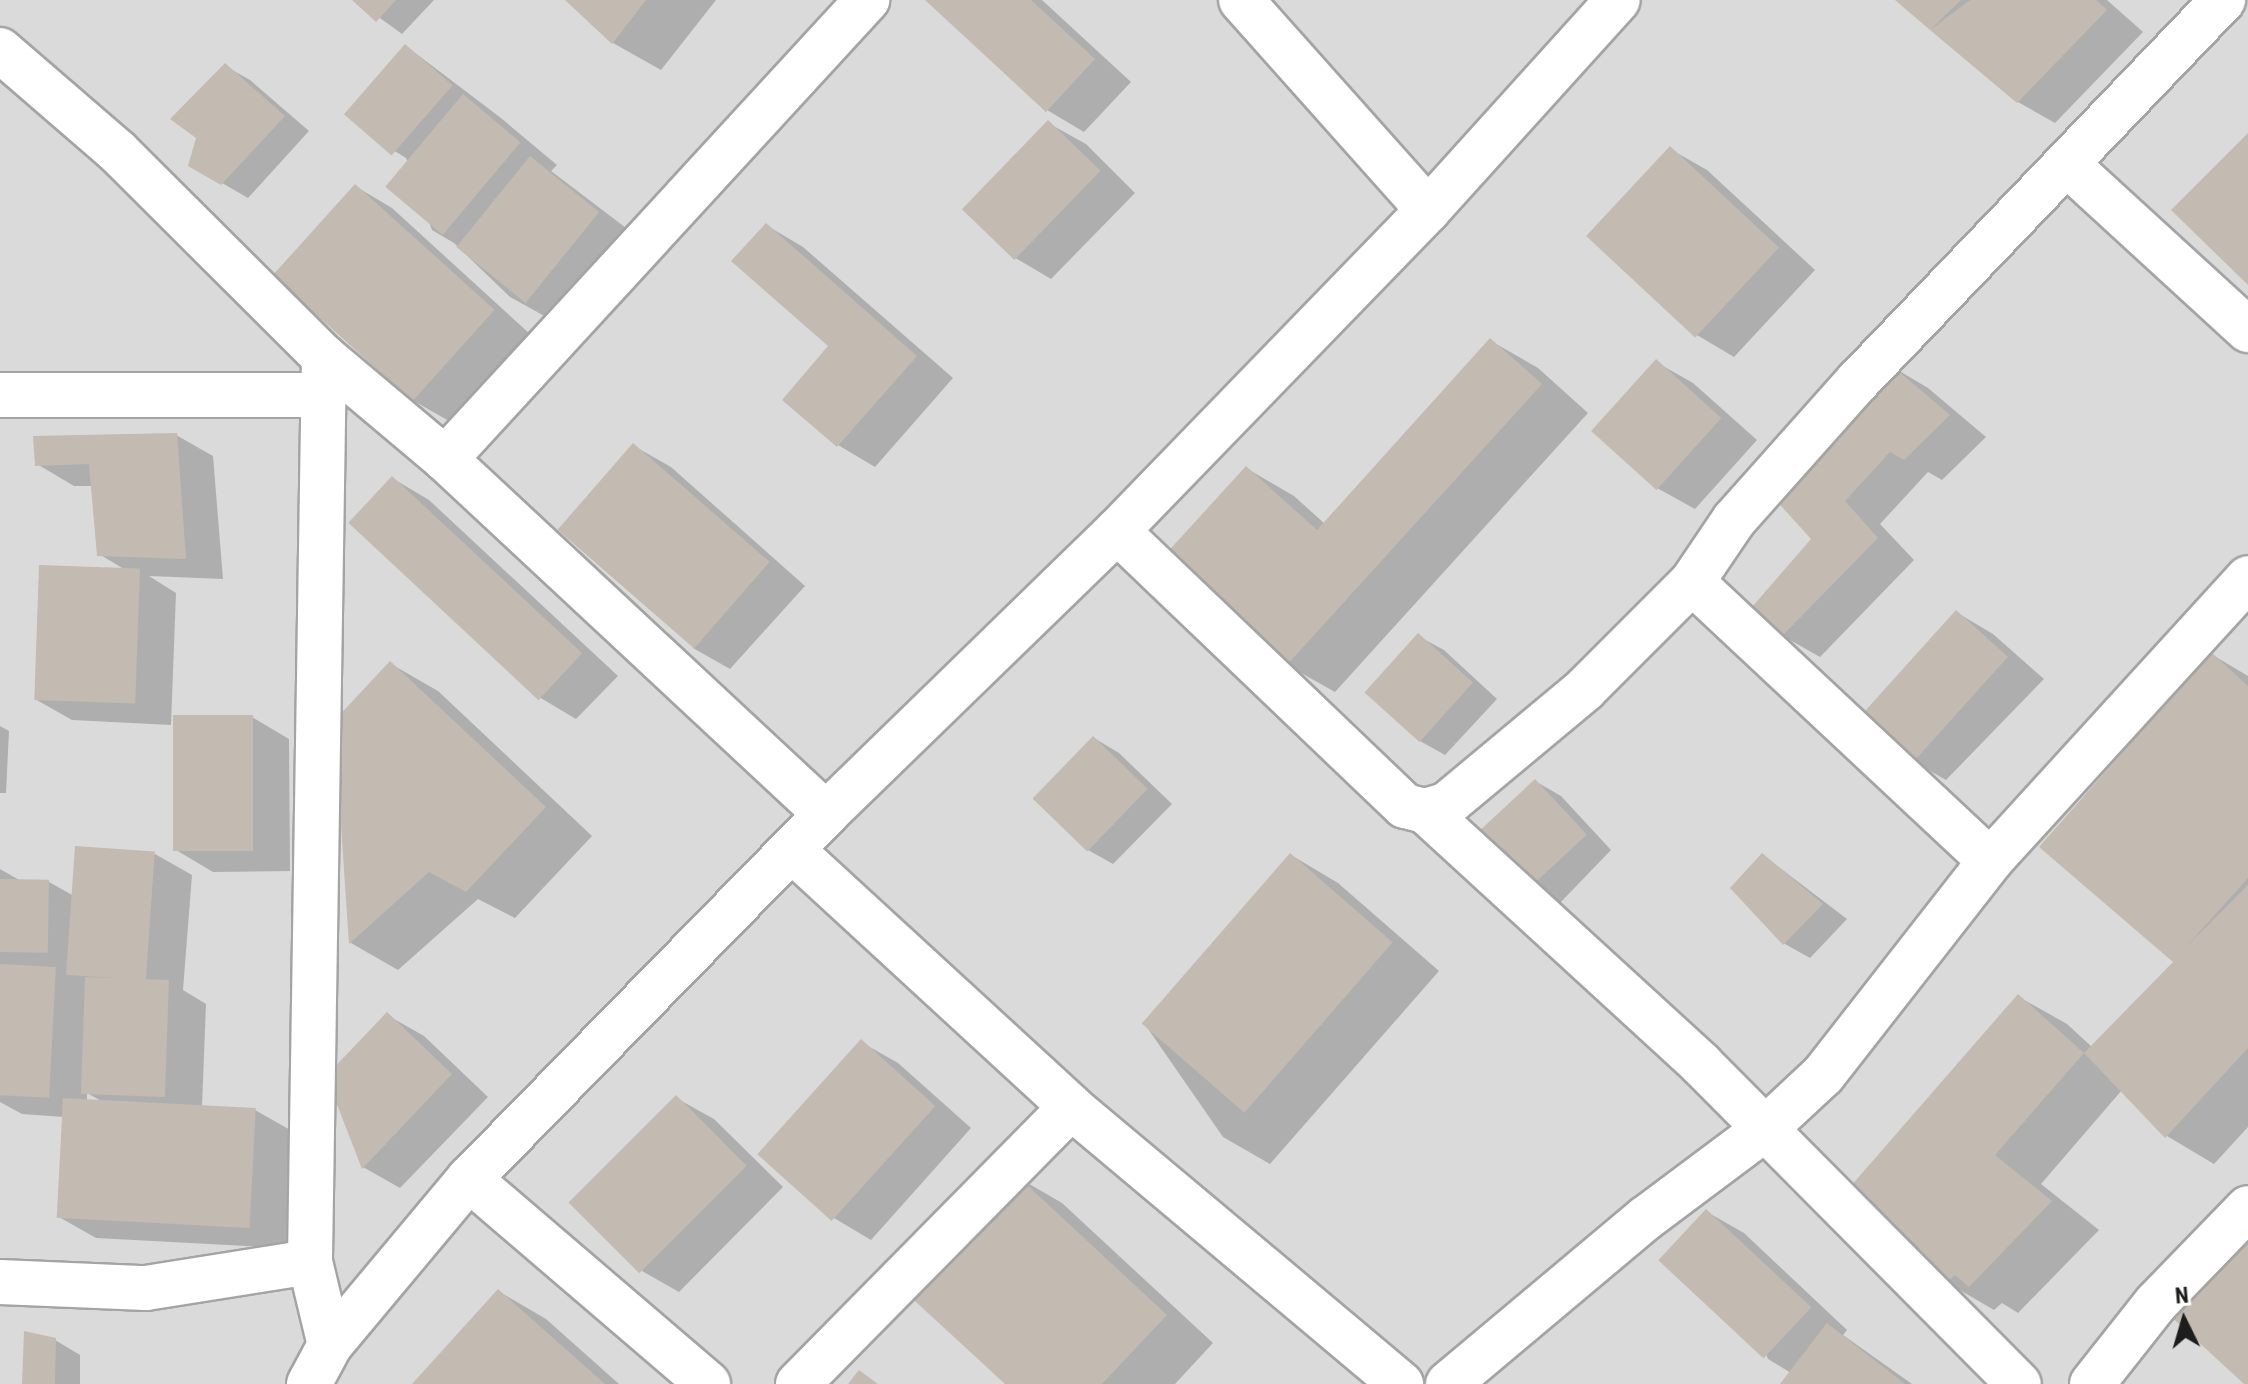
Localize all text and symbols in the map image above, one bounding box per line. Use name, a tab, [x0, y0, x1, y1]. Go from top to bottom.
north arrow	[2144, 1280, 2224, 1360]
text: N	[2174, 1283, 2190, 1309]

